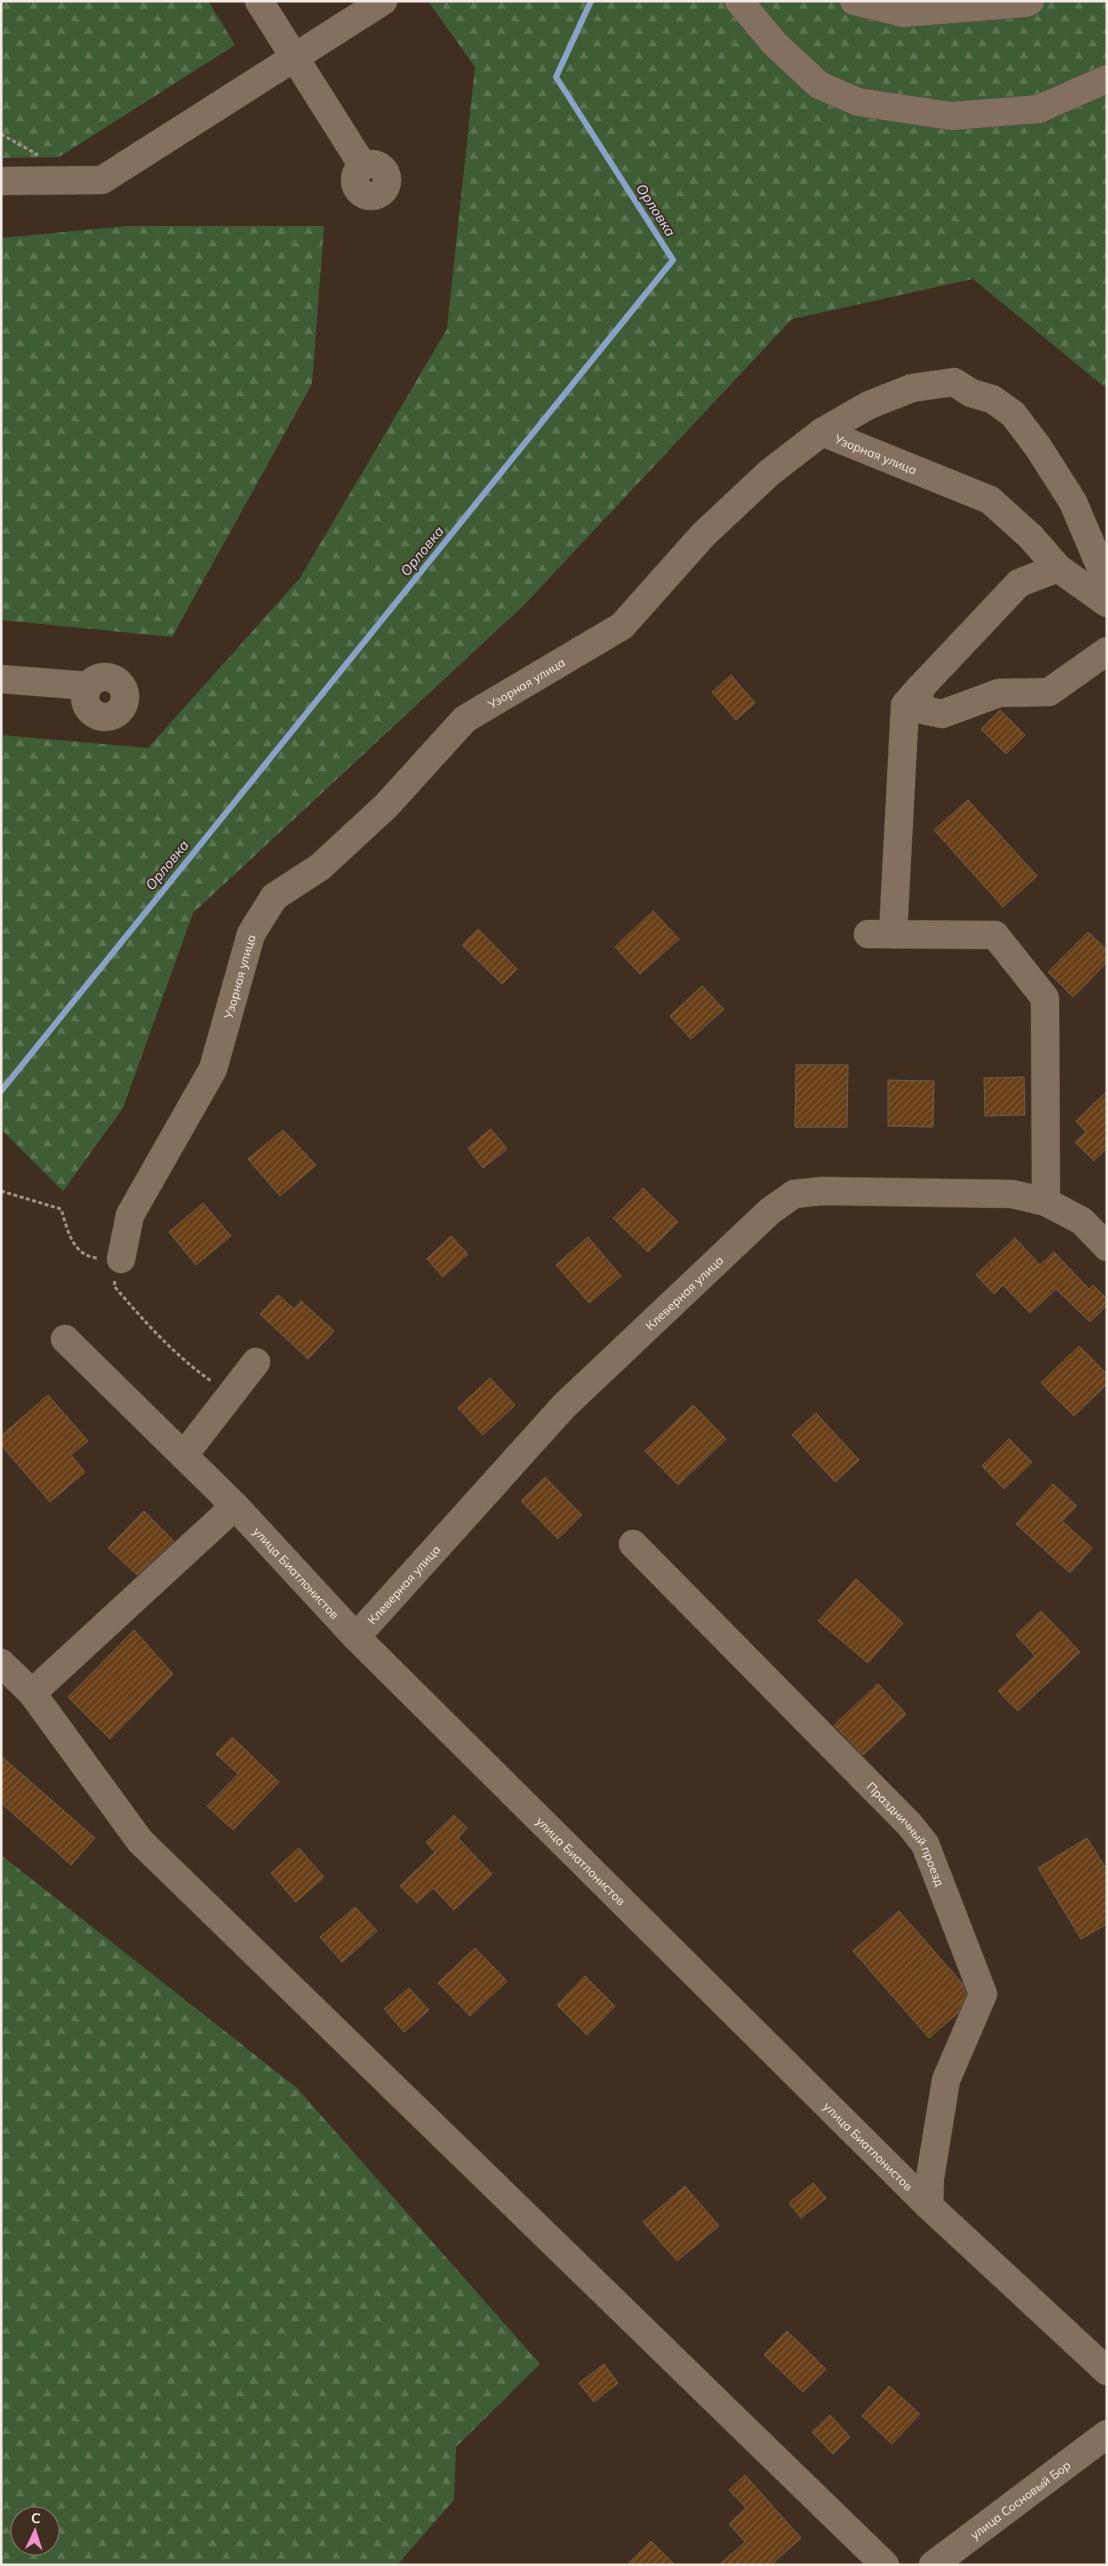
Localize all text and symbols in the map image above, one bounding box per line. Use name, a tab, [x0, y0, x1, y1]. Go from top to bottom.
water label: Орловка	[632, 180, 680, 240]
street label: Узорная улица	[832, 430, 919, 477]
water label: Орловка	[396, 522, 448, 580]
street label: Узорная улица	[484, 654, 567, 712]
water label: Орловка	[141, 836, 193, 894]
street label: Узорная улица	[220, 932, 258, 1021]
street label: Клеверная улица	[642, 1252, 726, 1333]
street label: улица Биатлонистов	[250, 1524, 343, 1622]
street label: Клеверная улица	[364, 1541, 443, 1627]
street label: Праздничный проезд	[864, 1779, 948, 1888]
street label: улица Биатлонистов	[533, 1813, 629, 1908]
street label: улица Биатлонистов	[821, 2098, 917, 2194]
street label: улица Сосновый Бор	[967, 2457, 1073, 2542]
north arrow	[10, 2506, 60, 2556]
text: С	[30, 2509, 41, 2527]

